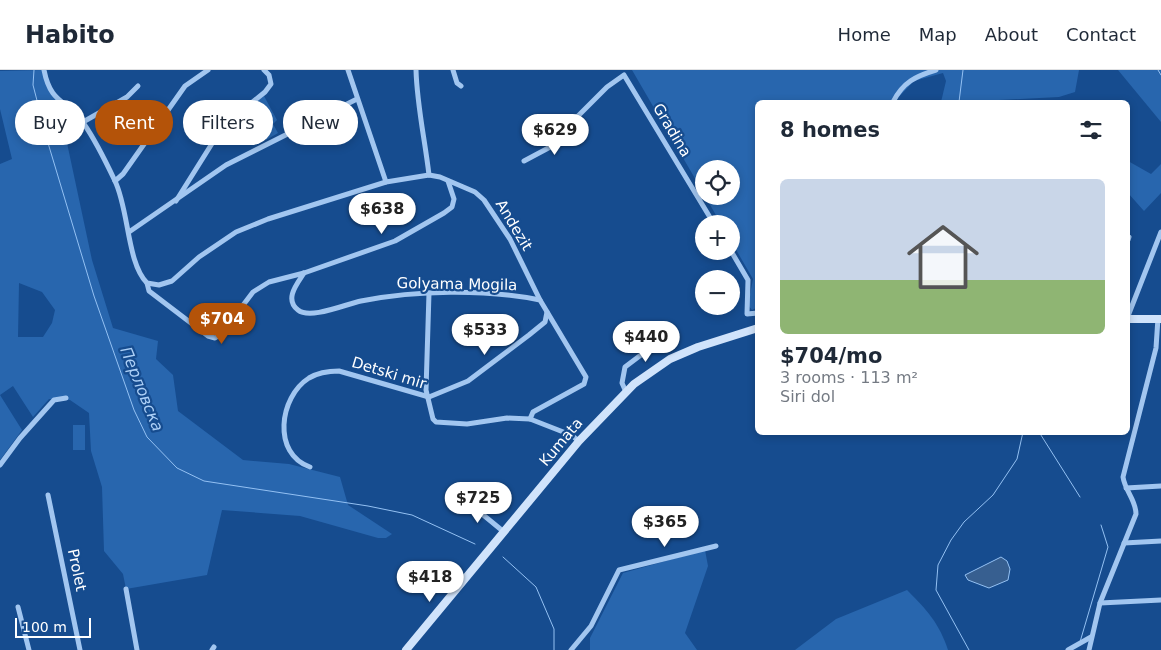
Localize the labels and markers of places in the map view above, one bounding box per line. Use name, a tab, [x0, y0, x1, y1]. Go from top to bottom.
pin: $629	[525, 114, 585, 156]
pin: $638	[352, 192, 412, 235]
pin: $704	[192, 302, 252, 345]
pin: $533	[455, 314, 515, 356]
pin: $440	[616, 320, 676, 363]
pin: $725	[448, 482, 508, 524]
pin: $365	[635, 506, 695, 548]
pin: $418	[400, 560, 460, 603]

